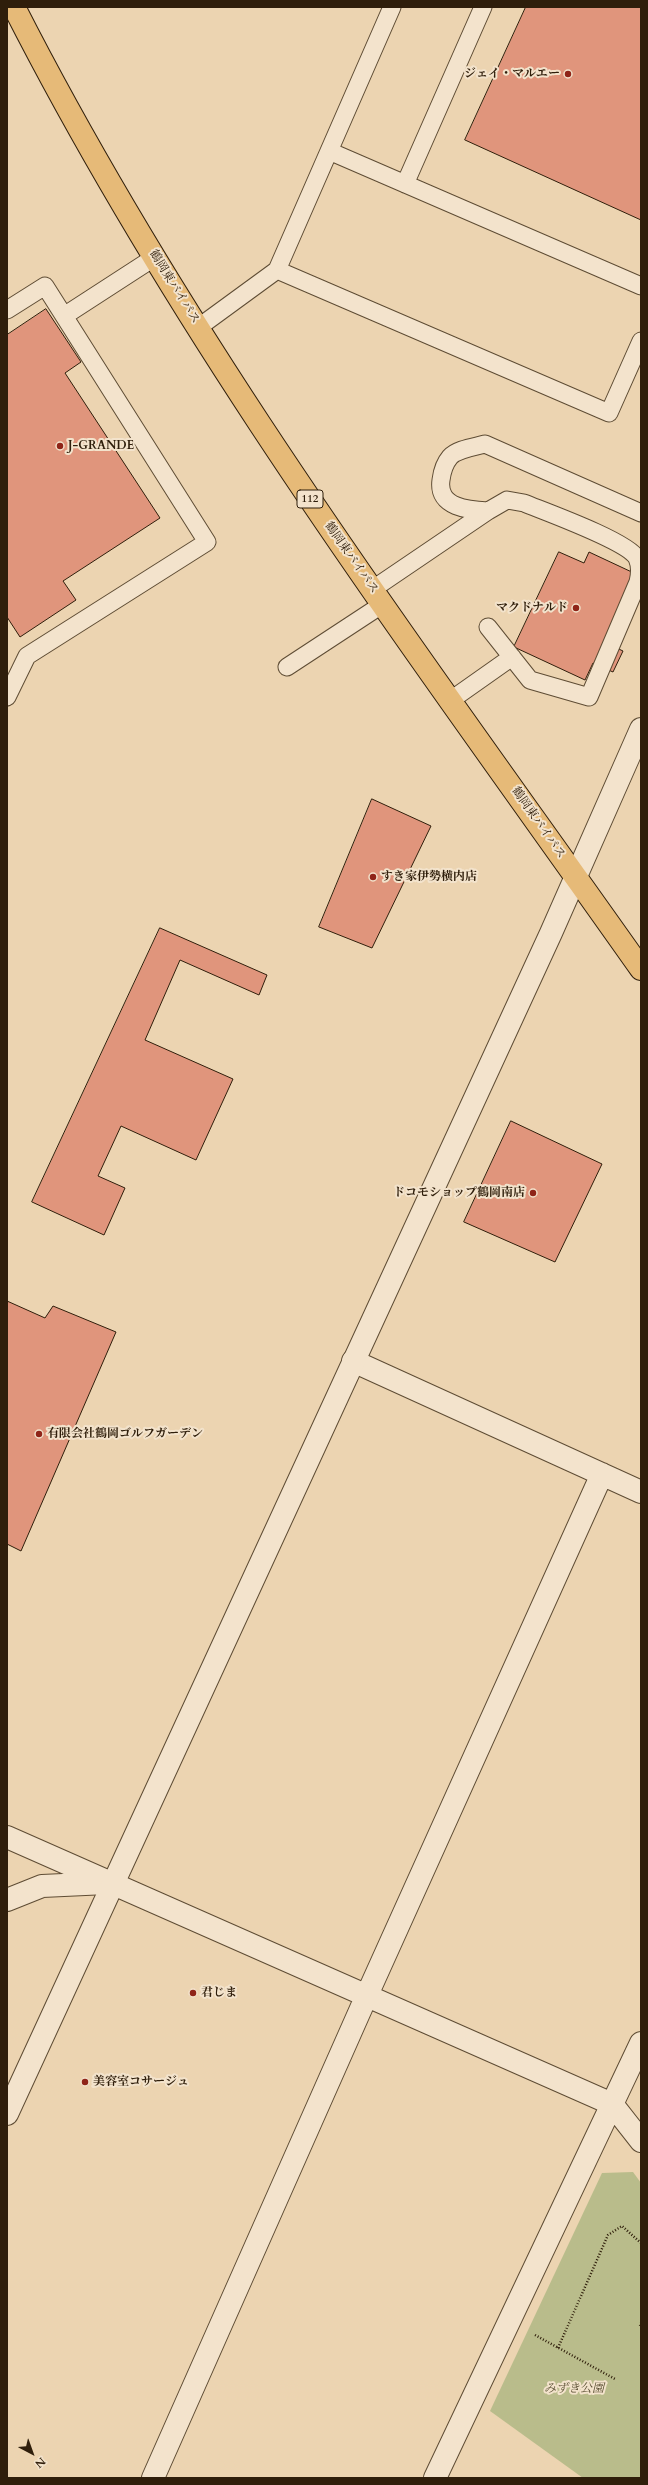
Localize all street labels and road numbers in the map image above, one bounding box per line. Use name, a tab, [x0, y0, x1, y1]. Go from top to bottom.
street label: 鶴岡東バイパス	[146, 248, 202, 326]
road number: 112	[297, 490, 323, 508]
street label: 鶴岡東バイパス	[321, 519, 381, 597]
street label: 鶴岡東バイパス	[508, 784, 568, 862]

